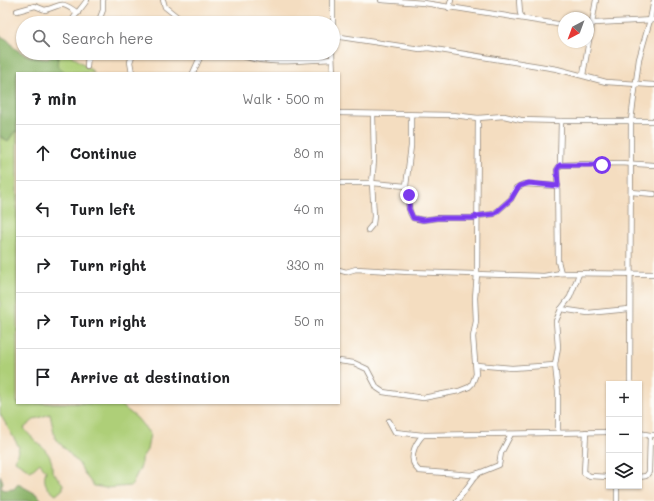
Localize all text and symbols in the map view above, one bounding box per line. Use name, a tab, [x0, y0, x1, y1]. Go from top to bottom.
north arrow	[558, 12, 594, 48]
search box	[16, 16, 340, 60]
icon: search	[30, 27, 52, 49]
text: Search here	[62, 28, 153, 48]
text: 7 min	[32, 87, 77, 109]
text: Walk · 500 m	[242, 90, 324, 107]
icon: ahead	[32, 142, 54, 164]
text: Continue	[70, 143, 137, 163]
text: 80 m	[294, 144, 324, 161]
route start	[593, 156, 611, 174]
route end	[400, 186, 418, 204]
icon: left	[32, 198, 54, 220]
text: Turn left	[70, 199, 135, 219]
text: 40 m	[294, 200, 324, 217]
icon: right	[32, 254, 54, 276]
text: Turn right	[70, 255, 147, 275]
text: 330 m	[286, 256, 324, 273]
icon: right	[32, 310, 54, 332]
text: Turn right	[70, 311, 147, 331]
text: 50 m	[294, 312, 324, 329]
icon: arrive	[32, 366, 54, 388]
text: Arrive at destination	[70, 367, 230, 387]
map controls	[606, 381, 642, 489]
button: +	[606, 381, 642, 417]
button: −	[606, 417, 642, 453]
button: layers	[606, 453, 642, 489]

